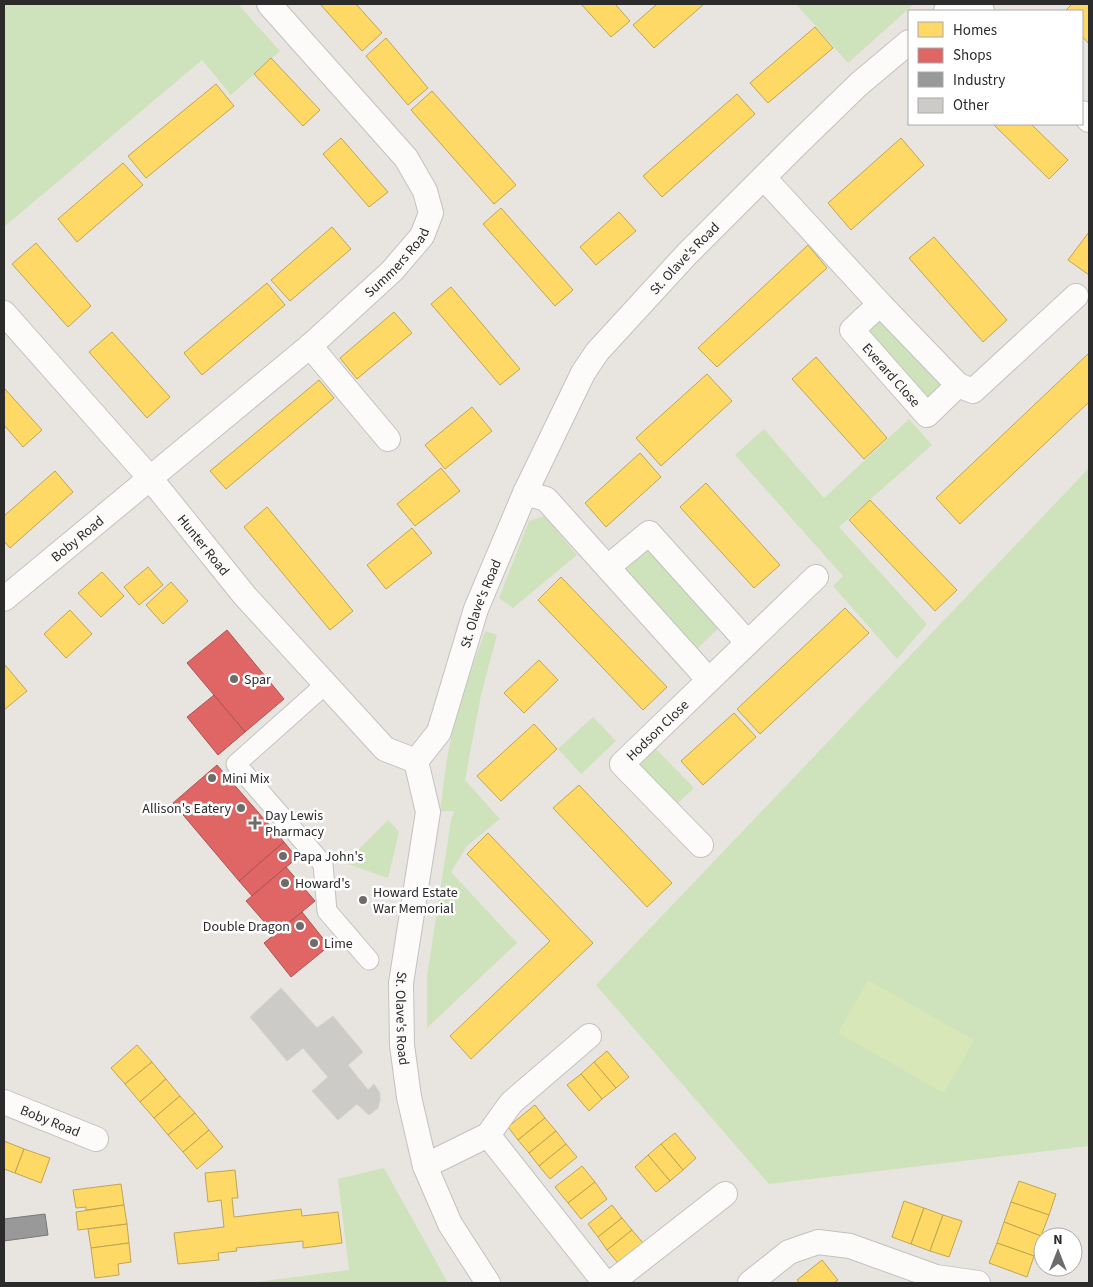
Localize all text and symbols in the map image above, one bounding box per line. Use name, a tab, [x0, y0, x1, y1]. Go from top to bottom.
legend	[908, 10, 1083, 125]
text: Homes	[953, 20, 997, 41]
text: Shops	[953, 45, 992, 66]
text: Industry	[953, 70, 1005, 91]
text: Other	[953, 95, 990, 116]
street label: St. Olave's Road	[645, 218, 724, 300]
street label: Summers Road	[360, 225, 435, 302]
street label: Everard Close	[857, 339, 925, 412]
street label: Hunter Road	[172, 510, 234, 580]
street label: Boby Road	[47, 511, 108, 567]
street label: St. Olave's Road	[456, 556, 507, 651]
place label: Spar	[244, 670, 271, 690]
marker: Spar	[228, 673, 240, 685]
street label: Hodson Close	[622, 696, 694, 766]
place label: Mini Mix	[222, 769, 270, 789]
marker: Mini Mix	[206, 772, 218, 784]
place label: Allison's Eatery	[142, 799, 231, 819]
marker: Allison's Eatery	[235, 802, 247, 814]
place label: Day Lewis Pharmacy	[265, 806, 325, 842]
marker: Day Lewis Pharmacy	[249, 817, 261, 829]
place label: Papa John's	[293, 847, 364, 867]
marker: Papa John's	[277, 850, 289, 862]
place label: Howard's	[295, 874, 350, 894]
marker: Howard's	[279, 877, 291, 889]
place label: Howard Estate War Memorial	[373, 883, 458, 919]
marker: Howard Estate War Memorial	[357, 894, 369, 906]
place label: Double Dragon	[203, 917, 290, 937]
marker: Double Dragon	[294, 920, 306, 932]
place label: Lime	[324, 934, 353, 954]
marker: Lime	[308, 937, 320, 949]
street label: St. Olave's Road	[390, 970, 414, 1067]
street label: Boby Road	[17, 1101, 83, 1143]
north arrow	[1033, 1227, 1083, 1277]
text: N	[1053, 1230, 1063, 1250]

